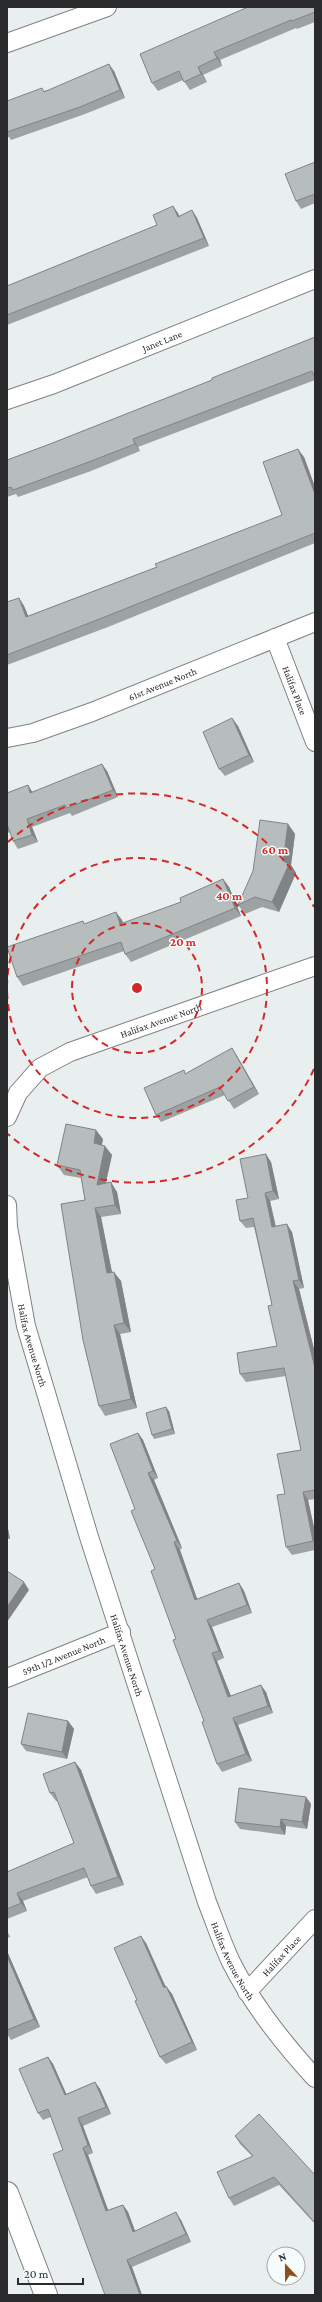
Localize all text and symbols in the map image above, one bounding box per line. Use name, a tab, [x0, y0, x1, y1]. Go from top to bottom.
street label: Janet Lane	[140, 328, 184, 354]
street label: Halifax Place	[280, 664, 309, 717]
street label: 61st Avenue North	[127, 665, 199, 703]
text: 60 m	[262, 843, 289, 857]
text: 40 m	[216, 889, 243, 903]
text: 20 m	[170, 935, 197, 949]
centre of rings	[130, 981, 144, 995]
street label: Halifax Avenue North	[119, 1001, 204, 1040]
street label: Halifax Avenue North	[16, 1303, 49, 1389]
street label: Halifax Avenue North	[108, 1613, 145, 1698]
street label: 59th 1/2 Avenue North	[21, 1634, 107, 1677]
street label: Halifax Avenue North	[209, 1920, 257, 2003]
street label: Halifax Place	[260, 1933, 303, 1978]
north arrow	[266, 2246, 306, 2286]
text: N	[277, 2250, 288, 2264]
scale bar	[18, 2260, 83, 2286]
text: 20 m	[24, 2267, 49, 2281]

